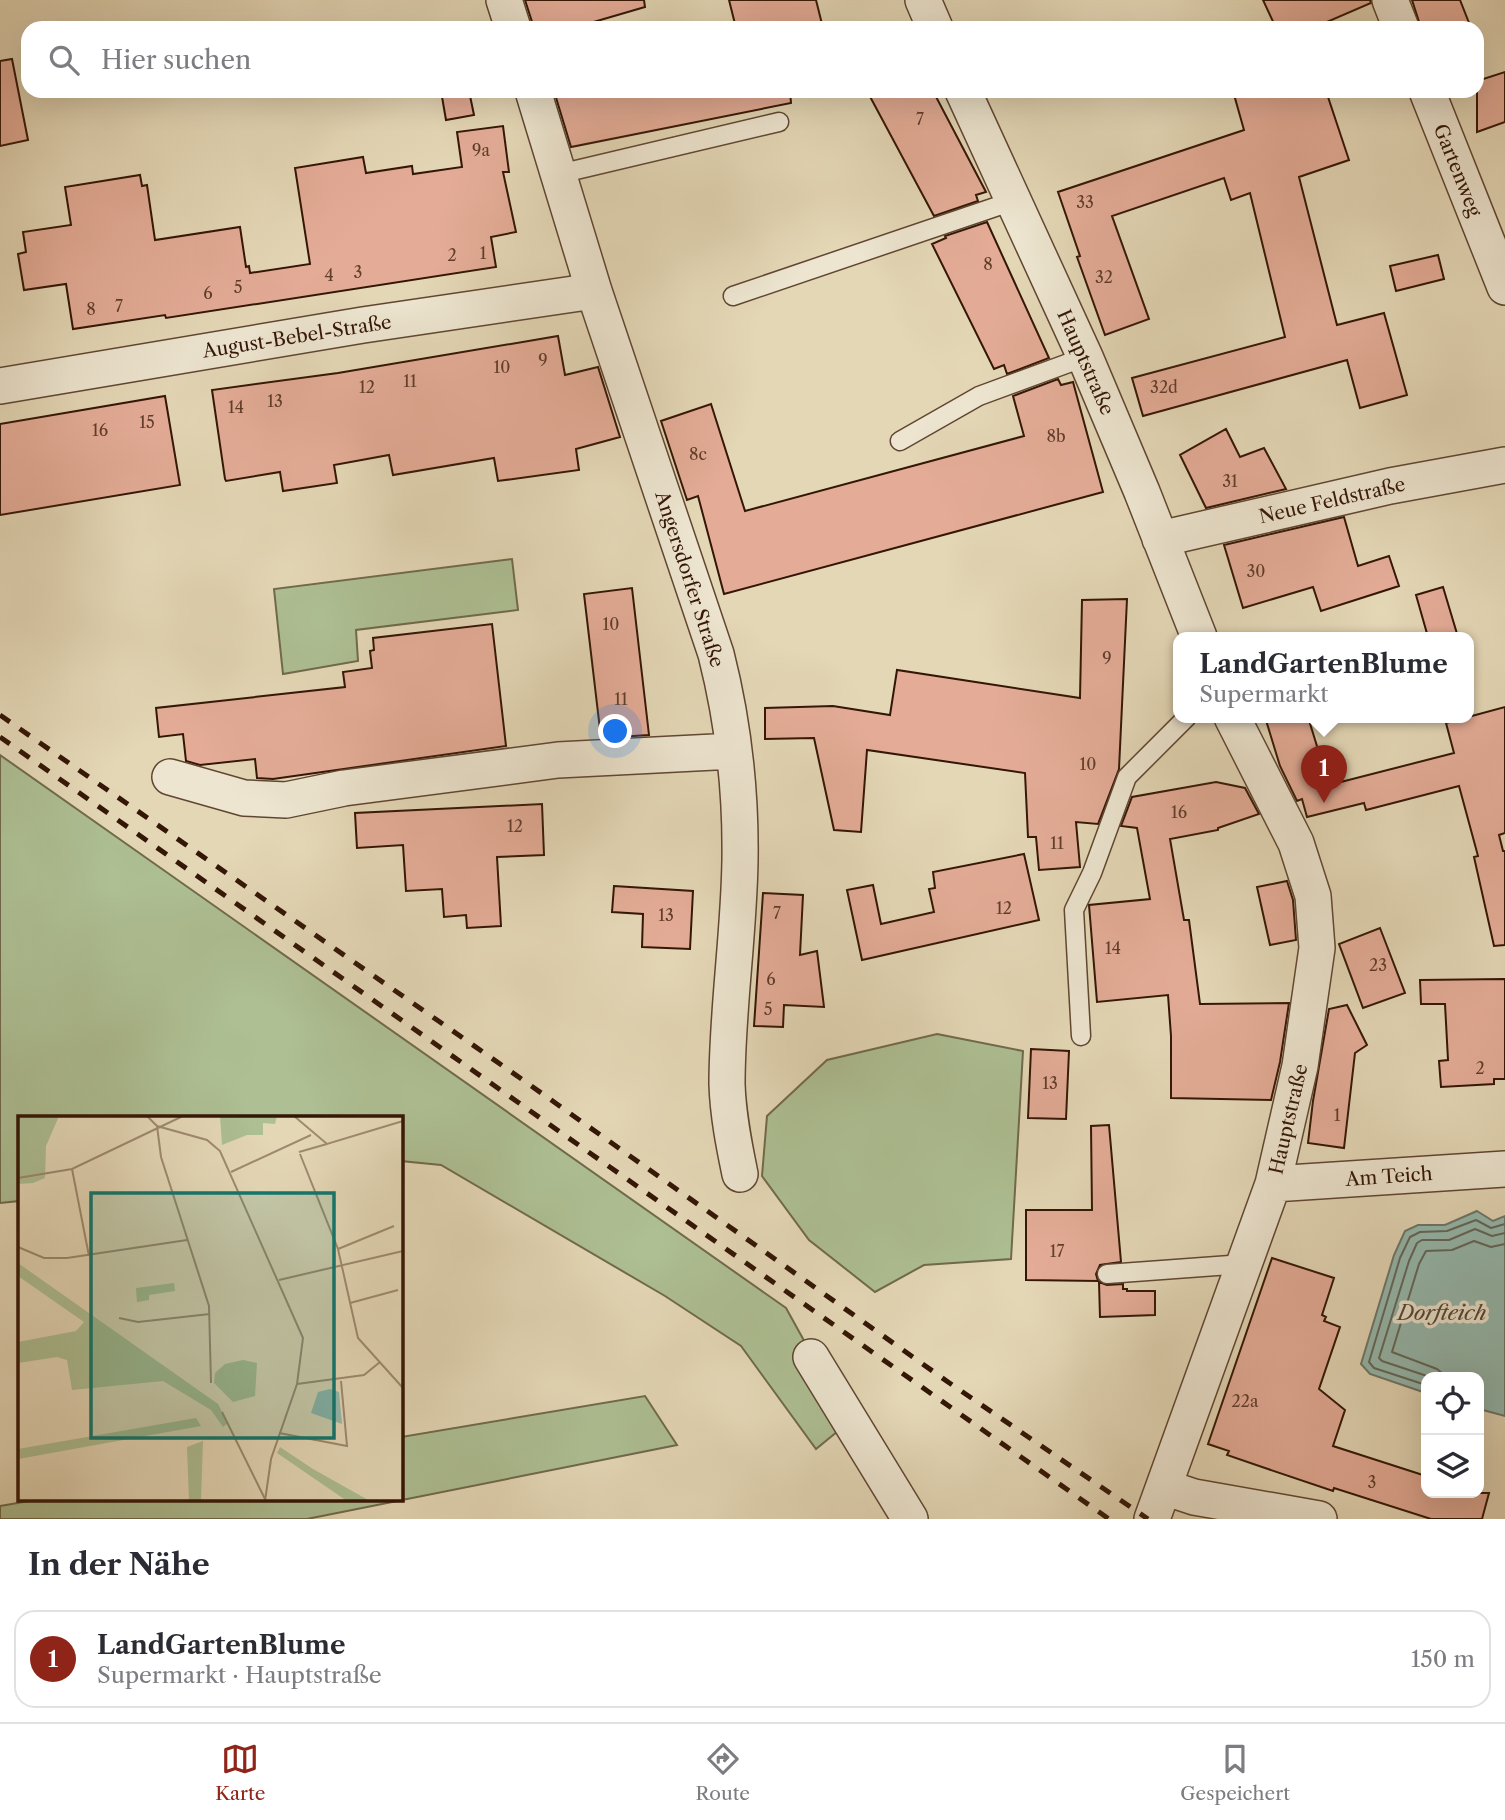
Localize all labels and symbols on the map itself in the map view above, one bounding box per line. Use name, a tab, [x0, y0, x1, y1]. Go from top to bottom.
house number: 7	[916, 109, 924, 129]
street label: Gartenweg	[1429, 120, 1487, 221]
house number: 9a	[472, 140, 490, 160]
house number: 33	[1076, 192, 1094, 212]
house number: 1	[480, 243, 487, 263]
house number: 2	[447, 245, 457, 265]
house number: 8	[983, 254, 993, 274]
house number: 3	[354, 262, 362, 282]
house number: 4	[324, 265, 334, 285]
house number: 32	[1095, 267, 1113, 287]
house number: 5	[234, 277, 242, 297]
house number: 6	[203, 283, 213, 303]
house number: 7	[115, 296, 123, 316]
house number: 8	[86, 299, 96, 319]
street label: Hauptstraße	[1052, 306, 1119, 418]
street label: August-Bebel-Straße	[200, 310, 393, 363]
house number: 9	[538, 350, 548, 370]
house number: 10	[494, 357, 510, 377]
house number: 11	[403, 371, 417, 391]
house number: 12	[359, 377, 375, 397]
house number: 32d	[1150, 377, 1178, 397]
house number: 13	[267, 391, 283, 411]
house number: 14	[228, 397, 244, 417]
house number: 15	[139, 412, 155, 432]
house number: 16	[92, 420, 108, 440]
house number: 8b	[1046, 426, 1066, 446]
house number: 8c	[689, 444, 707, 464]
house number: 31	[1222, 471, 1238, 491]
street label: Neue Feldstraße	[1257, 472, 1407, 528]
street label: Angersdorfer Straße	[650, 487, 729, 670]
house number: 30	[1247, 561, 1265, 581]
house number: 10	[603, 614, 619, 634]
house number: 9	[1102, 648, 1112, 668]
house number: 11	[614, 689, 628, 709]
your location	[598, 714, 632, 748]
pin: 1	[1301, 745, 1347, 803]
house number: 10	[1080, 754, 1096, 774]
house number: 16	[1171, 802, 1187, 822]
house number: 12	[507, 816, 523, 836]
house number: 11	[1050, 833, 1064, 853]
house number: 12	[996, 898, 1012, 918]
house number: 7	[773, 903, 781, 923]
house number: 13	[658, 905, 674, 925]
house number: 14	[1105, 938, 1121, 958]
house number: 23	[1369, 955, 1387, 975]
house number: 6	[766, 969, 776, 989]
house number: 5	[764, 999, 772, 1019]
house number: 2	[1475, 1058, 1485, 1078]
street label: Hauptstraße	[1265, 1061, 1312, 1177]
house number: 13	[1042, 1073, 1058, 1093]
house number: 1	[1334, 1105, 1341, 1125]
inset map	[18, 1116, 402, 1502]
street label: Am Teich	[1344, 1162, 1433, 1191]
house number: 17	[1050, 1241, 1064, 1261]
water label: Dorfteich	[1395, 1300, 1487, 1325]
house number: 22a	[1232, 1391, 1259, 1411]
house number: 3	[1368, 1472, 1376, 1492]

